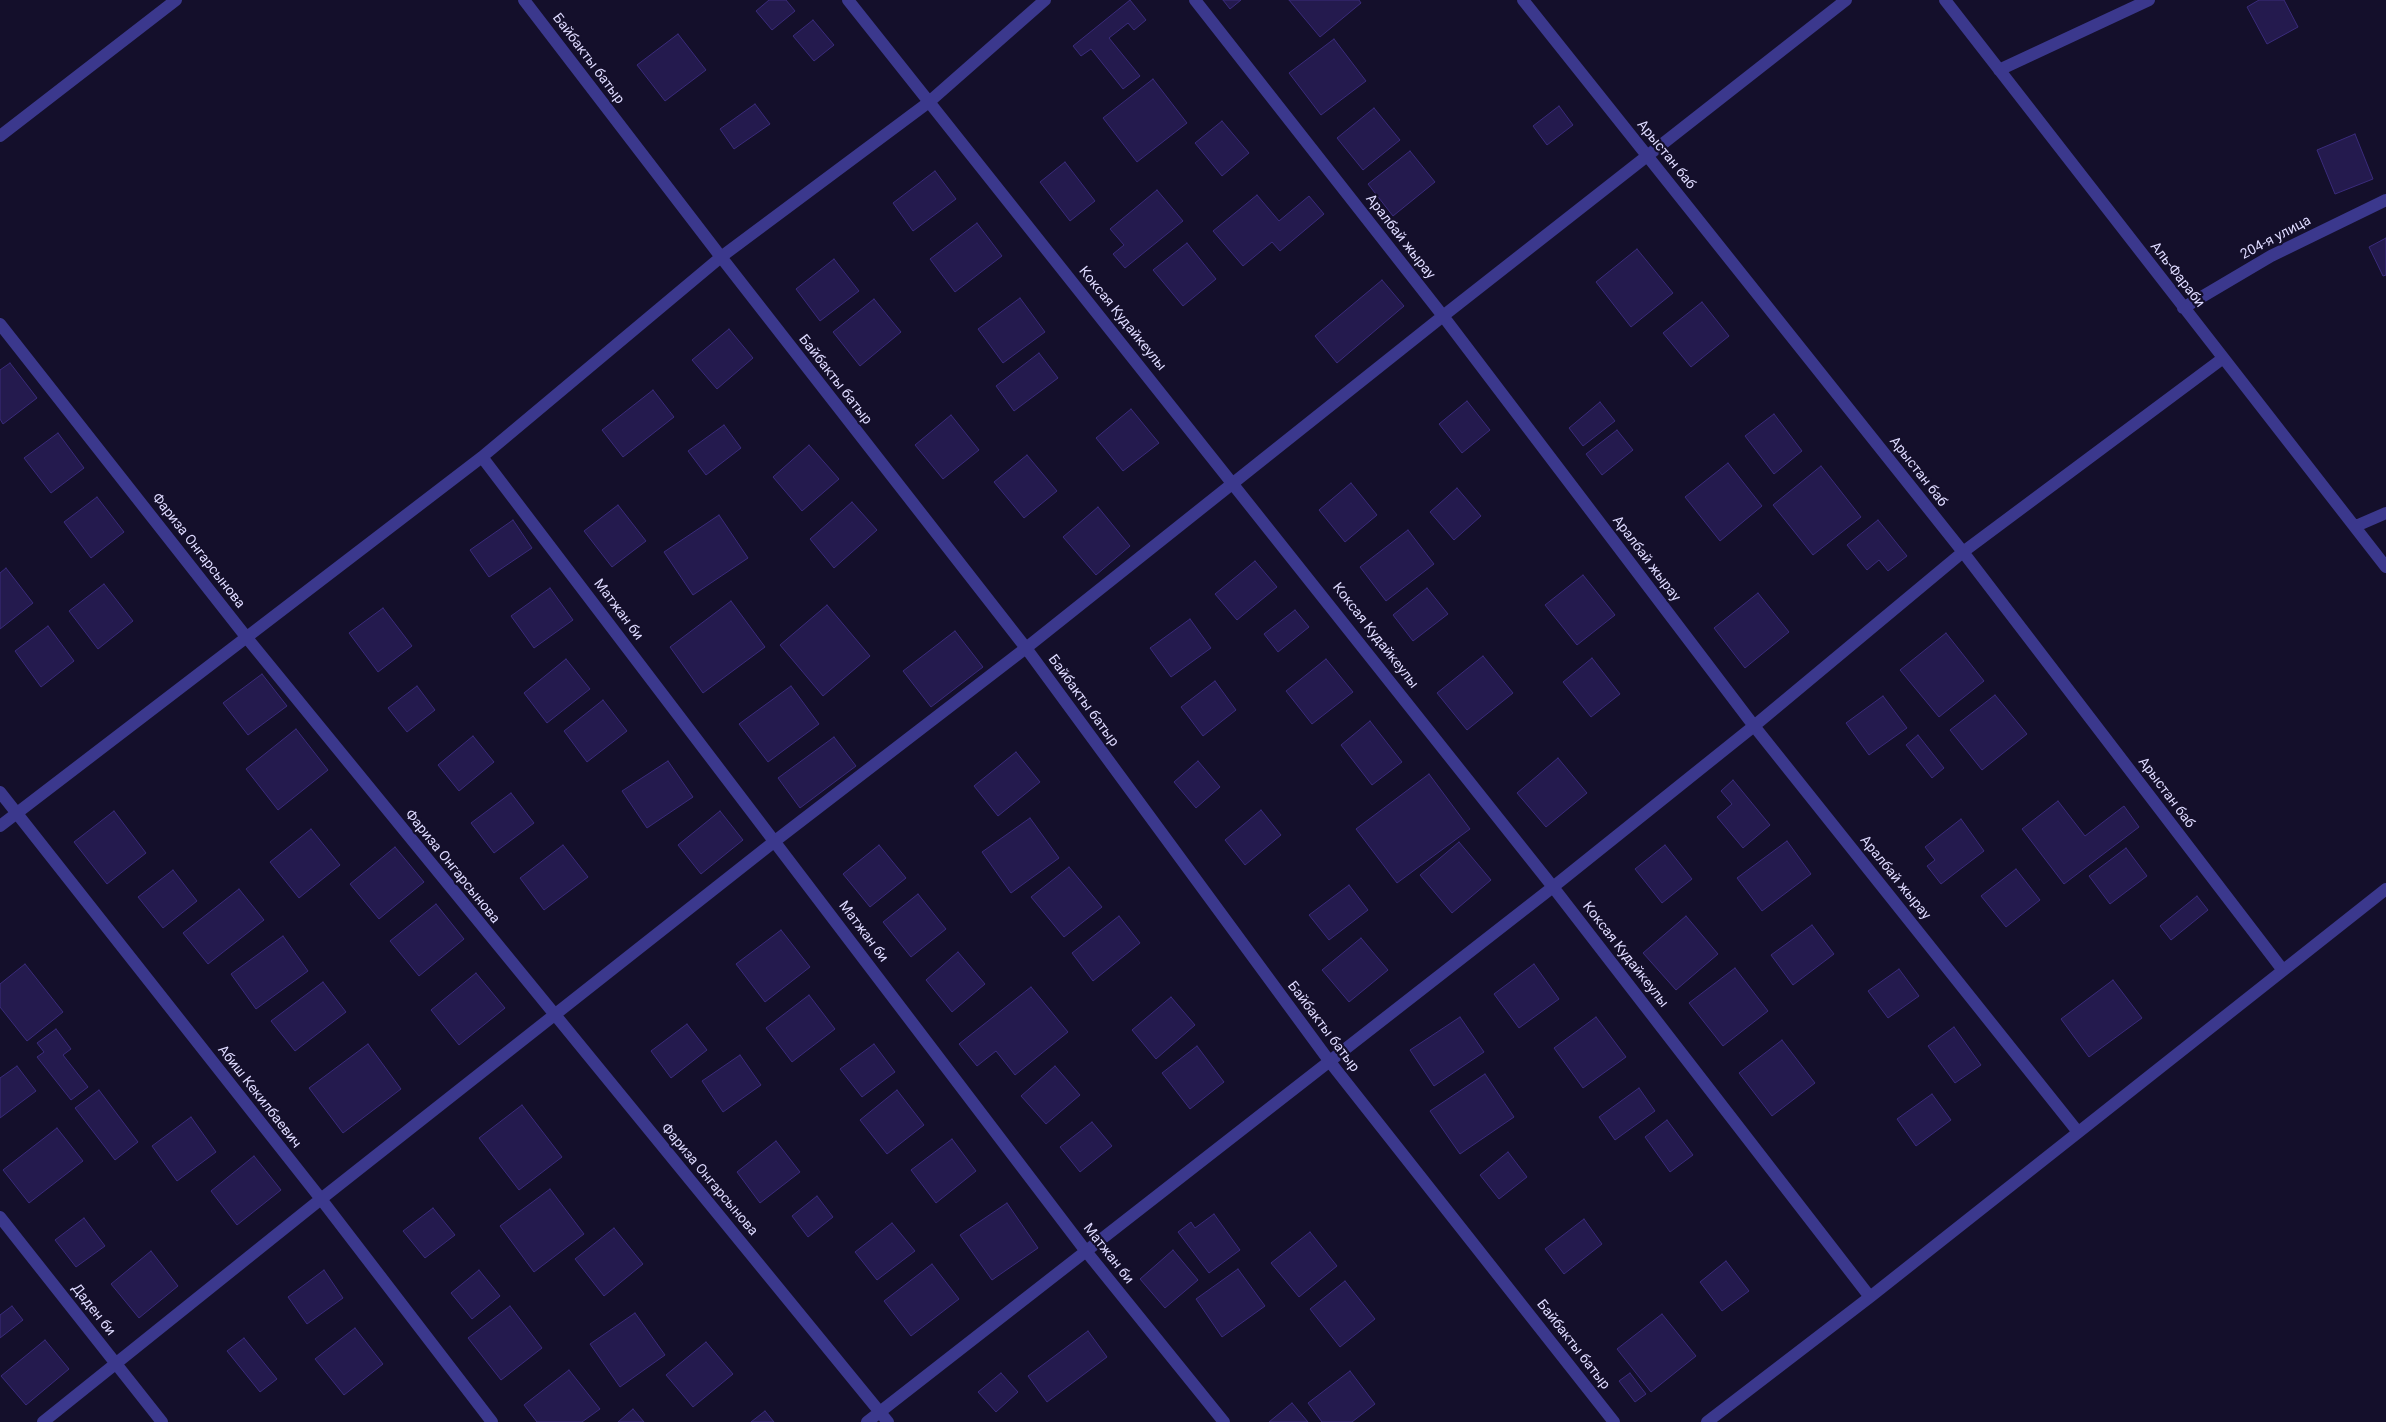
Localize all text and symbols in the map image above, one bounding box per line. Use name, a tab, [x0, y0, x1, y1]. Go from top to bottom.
street label: Байбакты батыр	[548, 10, 628, 108]
street label: Арыстан баб	[1633, 117, 1699, 193]
street label: Аралбай жырау	[1362, 191, 1438, 283]
street label: 204-я улица	[2238, 212, 2314, 264]
street label: Аль-Фараби	[2146, 239, 2208, 311]
street label: Коксая Кудайкеулы	[1075, 263, 1169, 375]
street label: Байбакты батыр	[795, 332, 875, 428]
street label: Арыстан баб	[1885, 434, 1951, 510]
street label: Фариза Онгарсынова	[148, 490, 248, 612]
street label: Аралбай жырау	[1608, 513, 1684, 605]
street label: Матжан би	[590, 576, 646, 644]
street label: Коксая Кудайкеулы	[1328, 580, 1422, 692]
street label: Байбакты батыр	[1044, 652, 1122, 750]
street label: Арыстан баб	[2134, 754, 2198, 832]
street label: Фариза Онгарсынова	[401, 807, 503, 927]
street label: Аралбай жырау	[1856, 833, 1934, 923]
street label: Матжан би	[835, 898, 891, 966]
street label: Коксая Кудайкеулы	[1578, 899, 1672, 1011]
street label: Байбакты батыр	[1283, 978, 1363, 1076]
street label: Абиш Кекилбаевич	[214, 1042, 304, 1152]
street label: Фариза Онгарсынова	[657, 1120, 761, 1240]
street label: Матжан би	[1079, 1220, 1137, 1288]
street label: Даден би	[68, 1281, 118, 1339]
street label: Байбакты батыр	[1533, 1297, 1613, 1393]

